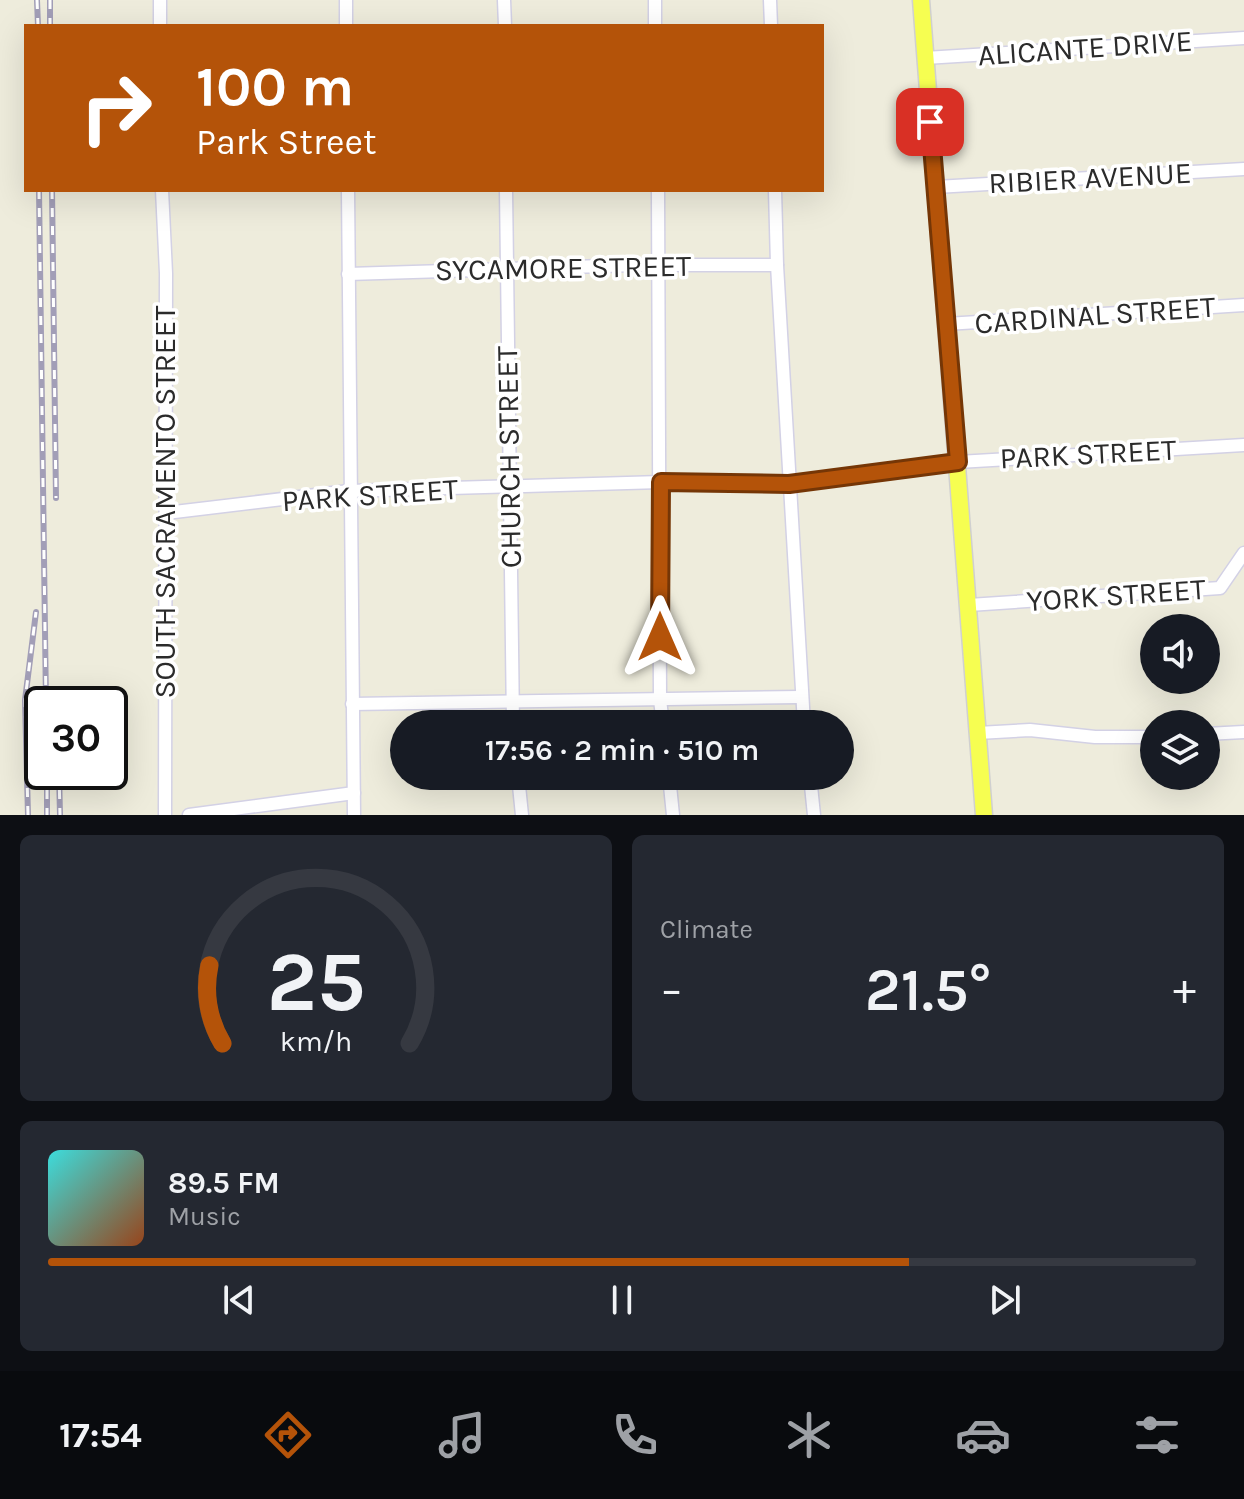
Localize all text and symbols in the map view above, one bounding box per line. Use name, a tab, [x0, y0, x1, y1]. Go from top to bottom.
street label: ALICANTE DRIVE	[976, 23, 1194, 73]
text: 100 m	[196, 54, 354, 119]
icon: right	[64, 56, 168, 160]
pin	[896, 88, 964, 156]
icon: arrive	[908, 100, 952, 144]
text: Park Street	[196, 121, 376, 163]
street label: RIBIER AVENUE	[988, 155, 1192, 201]
street label: SYCAMORE STREET	[435, 248, 691, 288]
street label: CARDINAL STREET	[973, 289, 1217, 341]
street label: SOUTH SACRAMENTO STREET	[147, 305, 183, 699]
street label: CHURCH STREET	[489, 346, 529, 568]
street label: PARK STREET	[999, 431, 1177, 477]
street label: PARK STREET	[281, 471, 459, 519]
street label: YORK STREET	[1025, 571, 1207, 619]
position arrow	[618, 595, 702, 679]
map controls	[1140, 614, 1220, 790]
button: sound	[1140, 614, 1220, 694]
speed limit sign: 30	[24, 686, 128, 790]
button: layers	[1140, 710, 1220, 790]
text: 17:56 · 2 min · 510 m	[485, 732, 759, 768]
text: Climate	[660, 914, 753, 945]
text: 25	[267, 934, 365, 1031]
text: 21.5°	[865, 955, 991, 1025]
text: −	[660, 964, 683, 1015]
text: +	[1173, 964, 1196, 1015]
text: km/h	[280, 1025, 352, 1058]
text: 89.5 FM	[168, 1165, 280, 1201]
text: Music	[168, 1201, 241, 1232]
icon: previous	[217, 1278, 261, 1322]
icon: pause	[600, 1278, 644, 1322]
icon: next	[983, 1278, 1027, 1322]
icon: directions	[260, 1407, 316, 1463]
icon: music	[434, 1407, 490, 1463]
icon: phone	[607, 1407, 663, 1463]
icon: climate	[781, 1407, 837, 1463]
icon: car	[955, 1407, 1011, 1463]
icon: filters	[1129, 1407, 1185, 1463]
text: 17:54	[59, 1414, 142, 1456]

